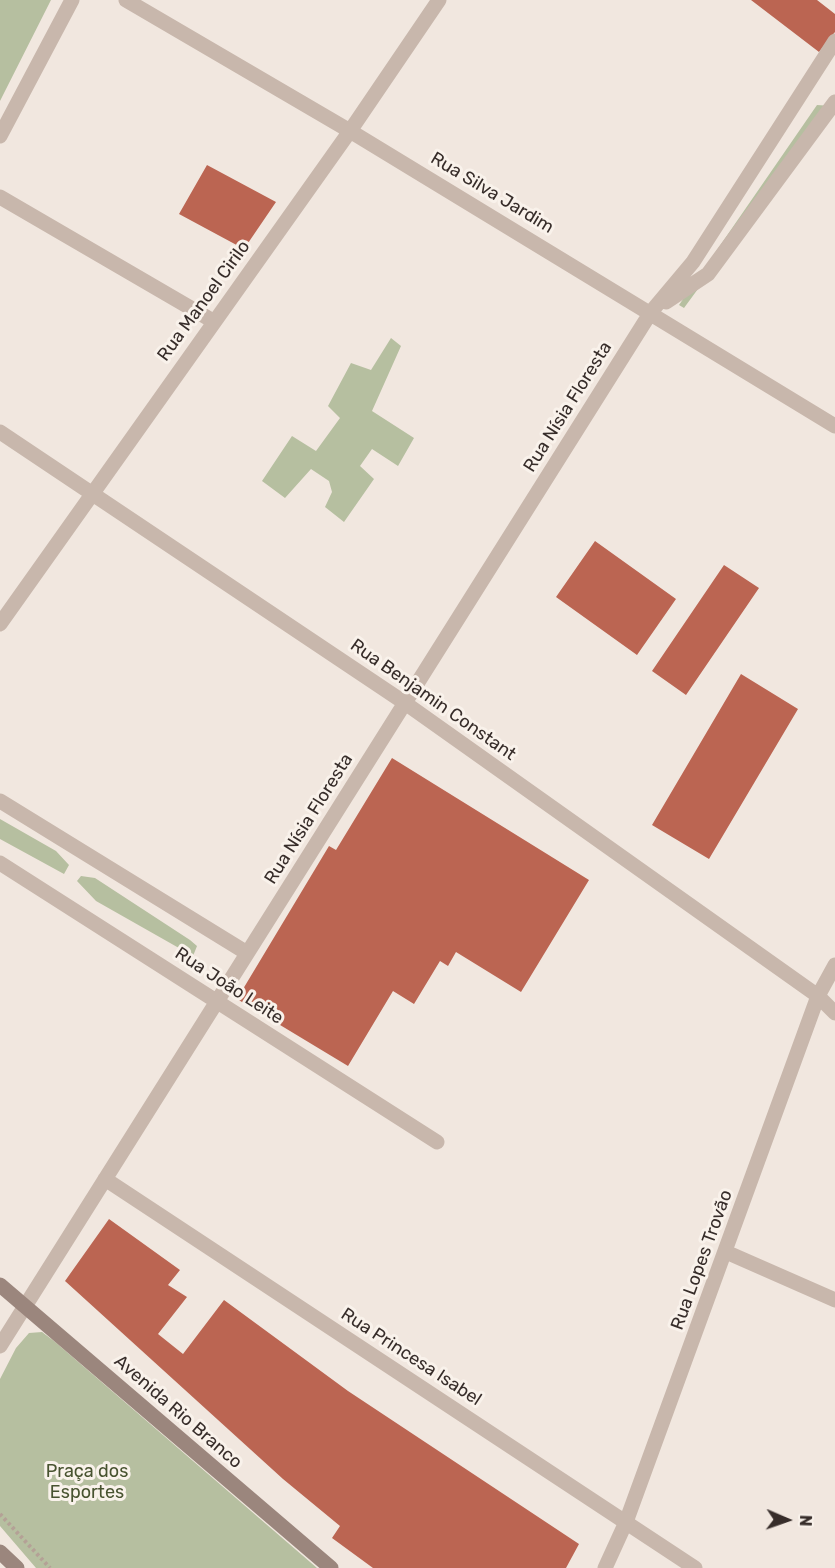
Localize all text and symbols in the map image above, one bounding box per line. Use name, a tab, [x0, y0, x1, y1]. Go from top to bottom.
street label: Rua Silva Jardim	[427, 148, 557, 238]
street label: Rua Manoel Cirilo	[153, 237, 255, 365]
street label: Rua Nísia Floresta	[519, 338, 617, 476]
street label: Rua Benjamin Constant	[346, 635, 520, 765]
street label: Rua Nísia Floresta	[260, 750, 358, 888]
street label: Rua João Leite	[171, 943, 287, 1029]
street label: Rua Lopes Trovão	[667, 1187, 737, 1333]
street label: Rua Princesa Isabel	[337, 1303, 485, 1411]
street label: Avenida Rio Branco	[110, 1351, 246, 1473]
park label: Praça dos Esportes	[46, 1461, 128, 1504]
north arrow	[757, 1490, 817, 1550]
text: N	[796, 1515, 815, 1527]

